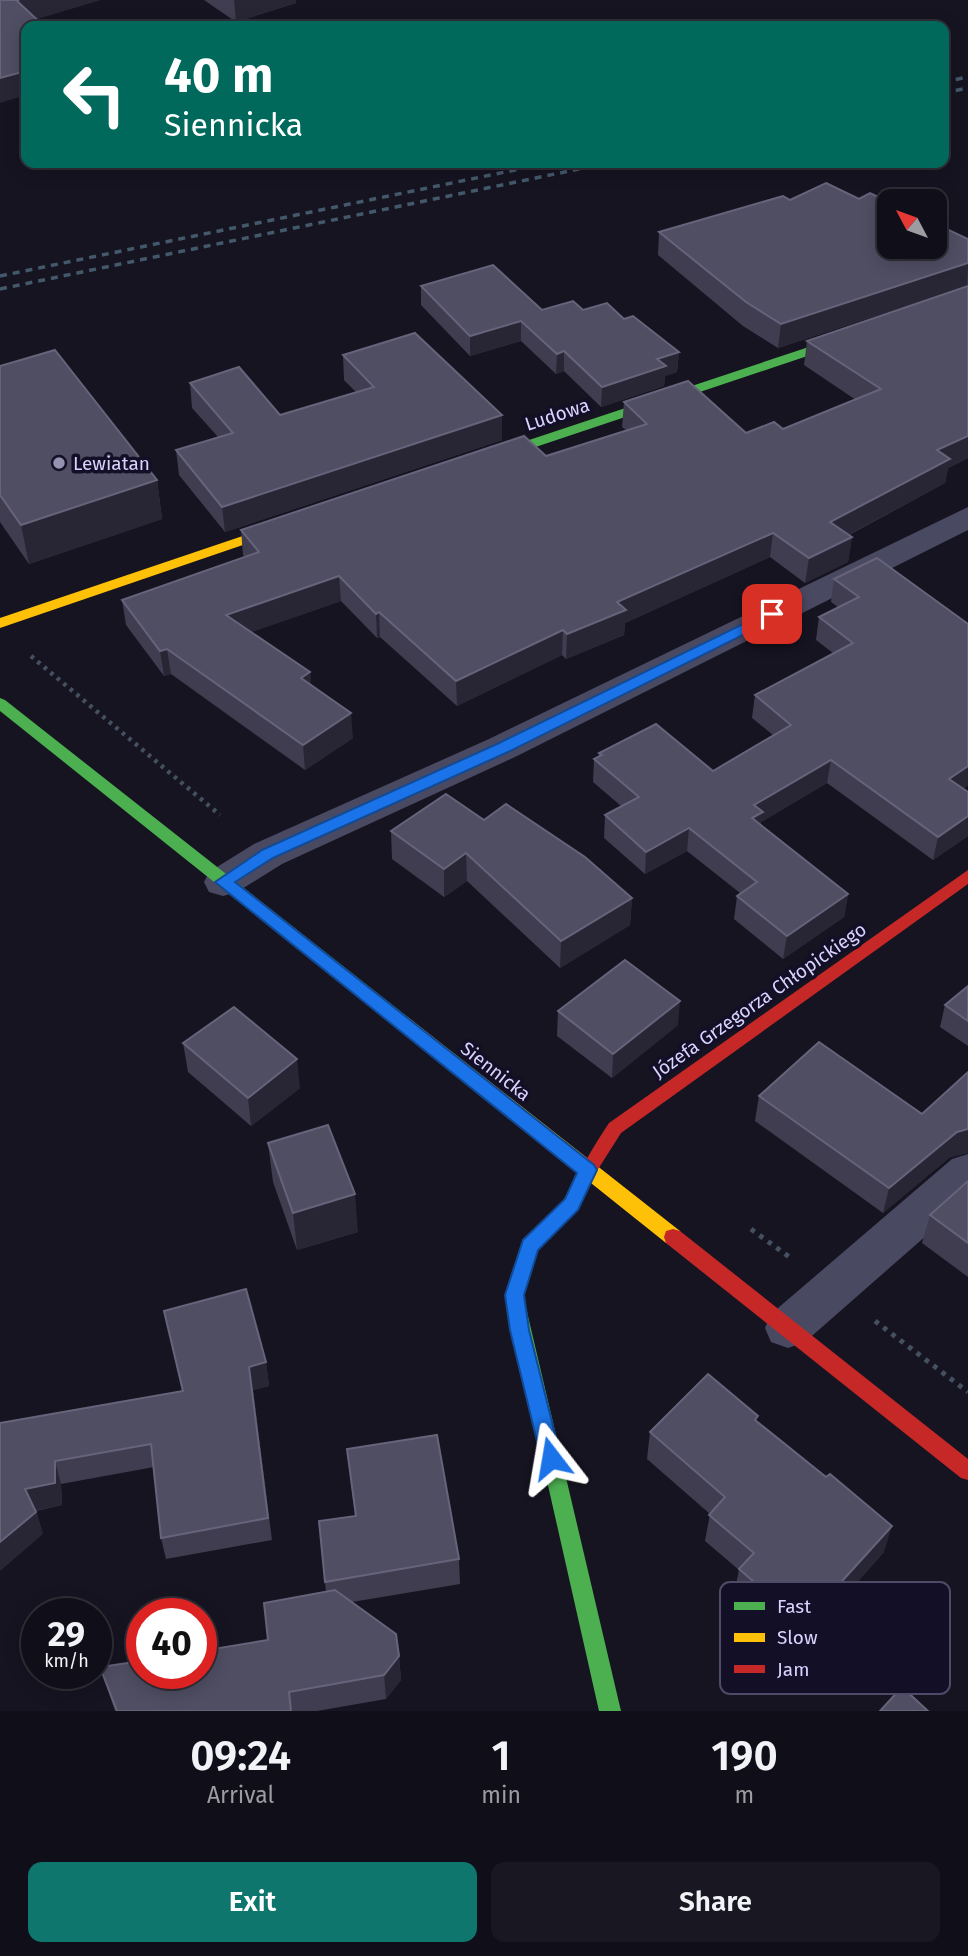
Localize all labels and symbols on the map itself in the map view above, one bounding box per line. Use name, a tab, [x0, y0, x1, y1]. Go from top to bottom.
north arrow	[877, 189, 947, 259]
street label: Ludowa	[522, 393, 592, 436]
place label: Lewiatan	[73, 452, 150, 475]
marker: Lewiatan	[51, 455, 67, 471]
pin	[742, 584, 802, 644]
street label: Józefa Grzegorza Chłopickiego	[648, 918, 871, 1083]
street label: Siennicka	[456, 1037, 535, 1106]
position arrow	[514, 1421, 588, 1495]
legend	[720, 1582, 950, 1694]
text: Fast	[777, 1595, 811, 1618]
speed limit sign: 40	[126, 1598, 217, 1689]
text: Slow	[777, 1626, 818, 1649]
text: Jam	[777, 1658, 809, 1681]

